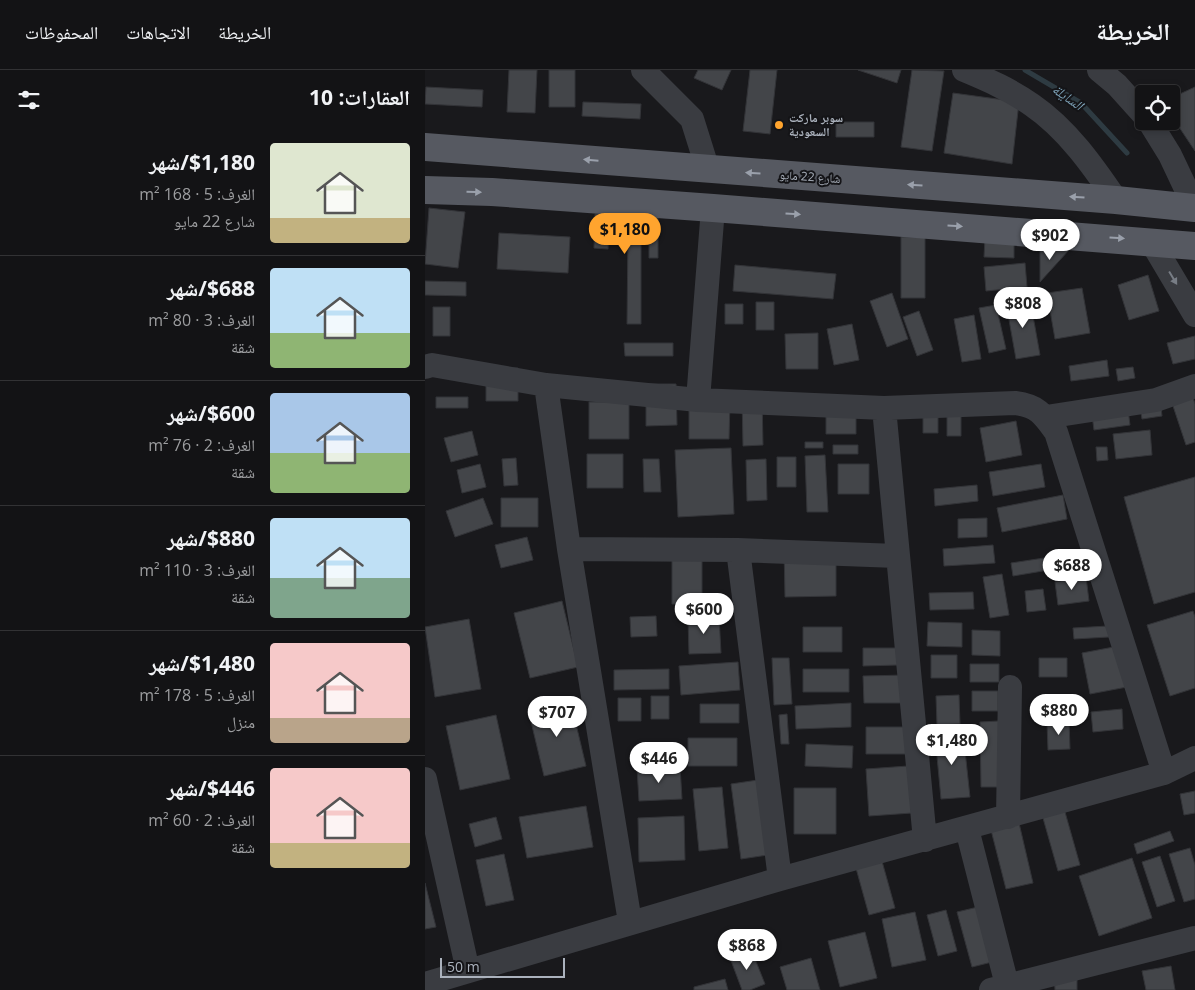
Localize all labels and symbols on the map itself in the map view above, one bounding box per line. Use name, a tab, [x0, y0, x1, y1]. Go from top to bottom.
water label: السايلة	[1049, 79, 1089, 115]
place label: سوبر ماركت السعودية	[789, 109, 843, 140]
marker: سوبر ماركت السعودية	[773, 119, 785, 131]
one-way arrow	[582, 156, 598, 164]
street label: شارع 22 مايو	[779, 166, 841, 187]
one-way arrow	[744, 169, 760, 177]
one-way arrow	[906, 181, 922, 189]
one-way arrow	[466, 188, 482, 196]
one-way arrow	[1068, 193, 1084, 201]
one-way arrow	[785, 210, 801, 218]
pin: $1,180	[584, 212, 666, 255]
pin: $902	[1020, 218, 1080, 261]
one-way arrow	[947, 222, 963, 230]
one-way arrow	[1109, 235, 1125, 243]
one-way arrow	[1169, 271, 1178, 284]
pin: $808	[993, 286, 1053, 329]
pin: $688	[1042, 548, 1102, 591]
pin: $600	[674, 592, 734, 635]
pin: $880	[1029, 694, 1089, 736]
pin: $707	[527, 696, 587, 738]
pin: $1,480	[911, 724, 993, 766]
pin: $446	[629, 742, 689, 784]
pin: $868	[717, 928, 777, 971]
scale bar	[440, 955, 565, 978]

